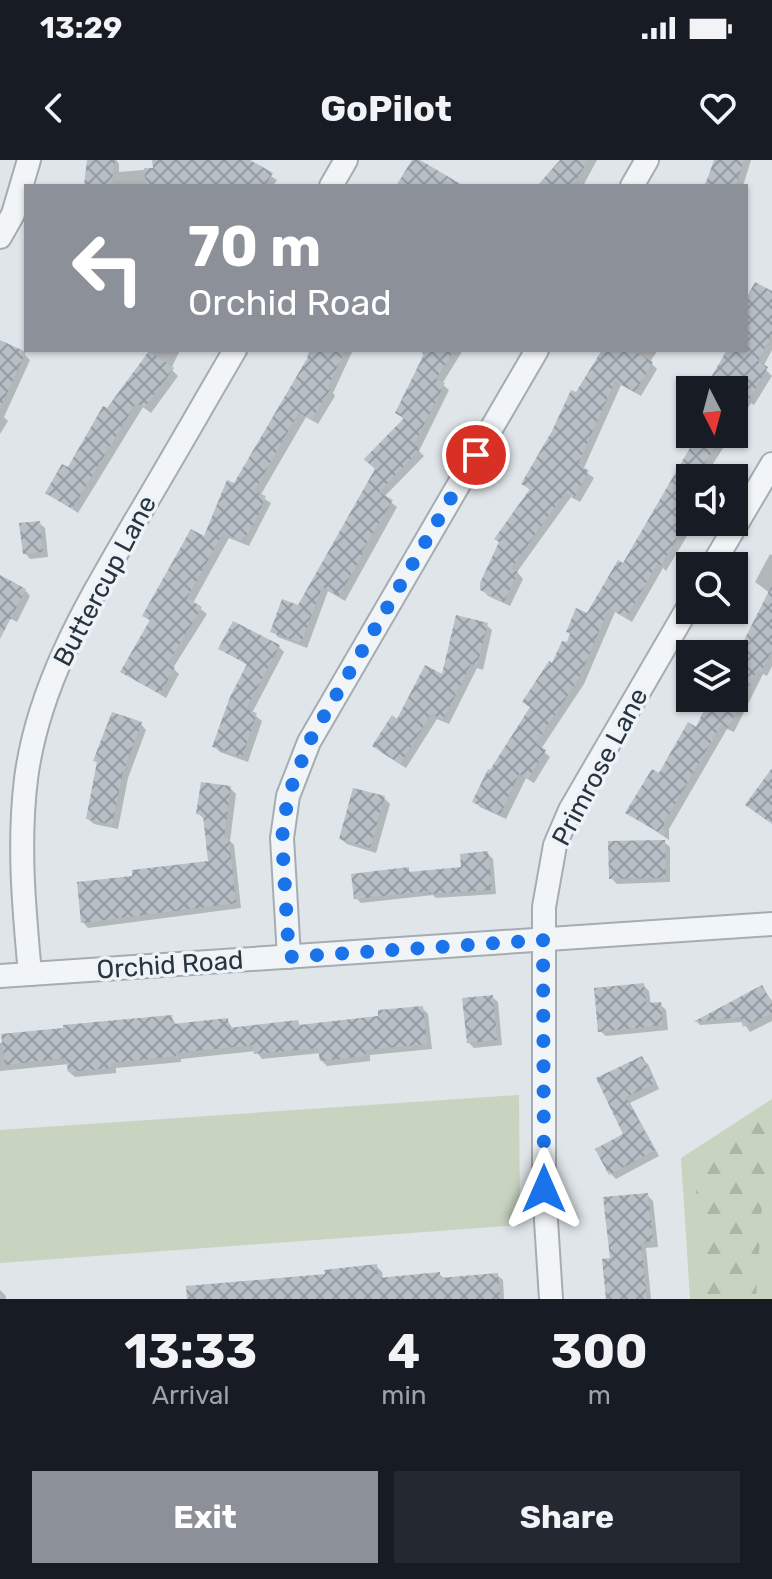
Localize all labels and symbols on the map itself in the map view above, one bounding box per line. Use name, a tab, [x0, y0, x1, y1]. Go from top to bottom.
north arrow	[676, 376, 748, 448]
pin	[442, 421, 510, 489]
street label: Buttercup Lane	[47, 490, 163, 672]
street label: Primrose Lane	[545, 683, 655, 851]
street label: Orchid Road	[96, 944, 244, 986]
position arrow	[502, 1147, 586, 1231]

